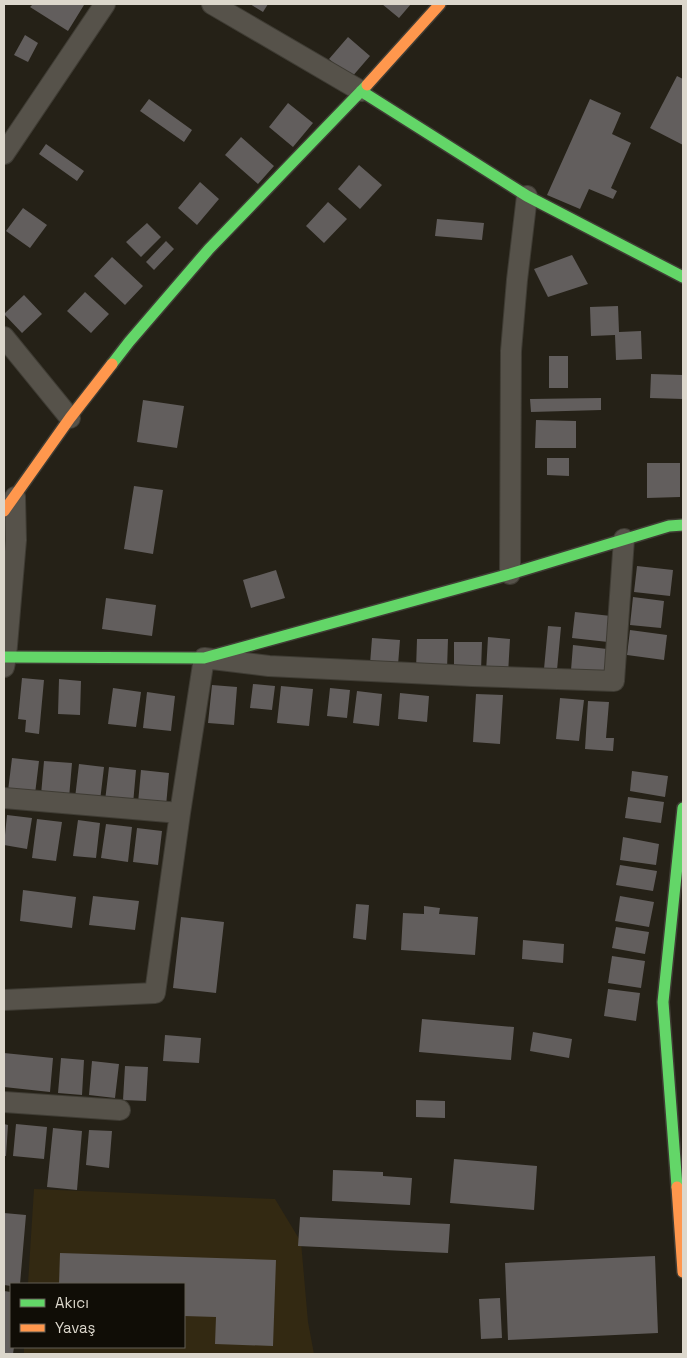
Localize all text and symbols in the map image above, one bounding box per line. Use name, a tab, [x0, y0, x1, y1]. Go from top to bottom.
legend	[10, 1283, 185, 1348]
text: Akıcı	[55, 1293, 89, 1312]
text: Yavaş	[55, 1318, 96, 1337]

